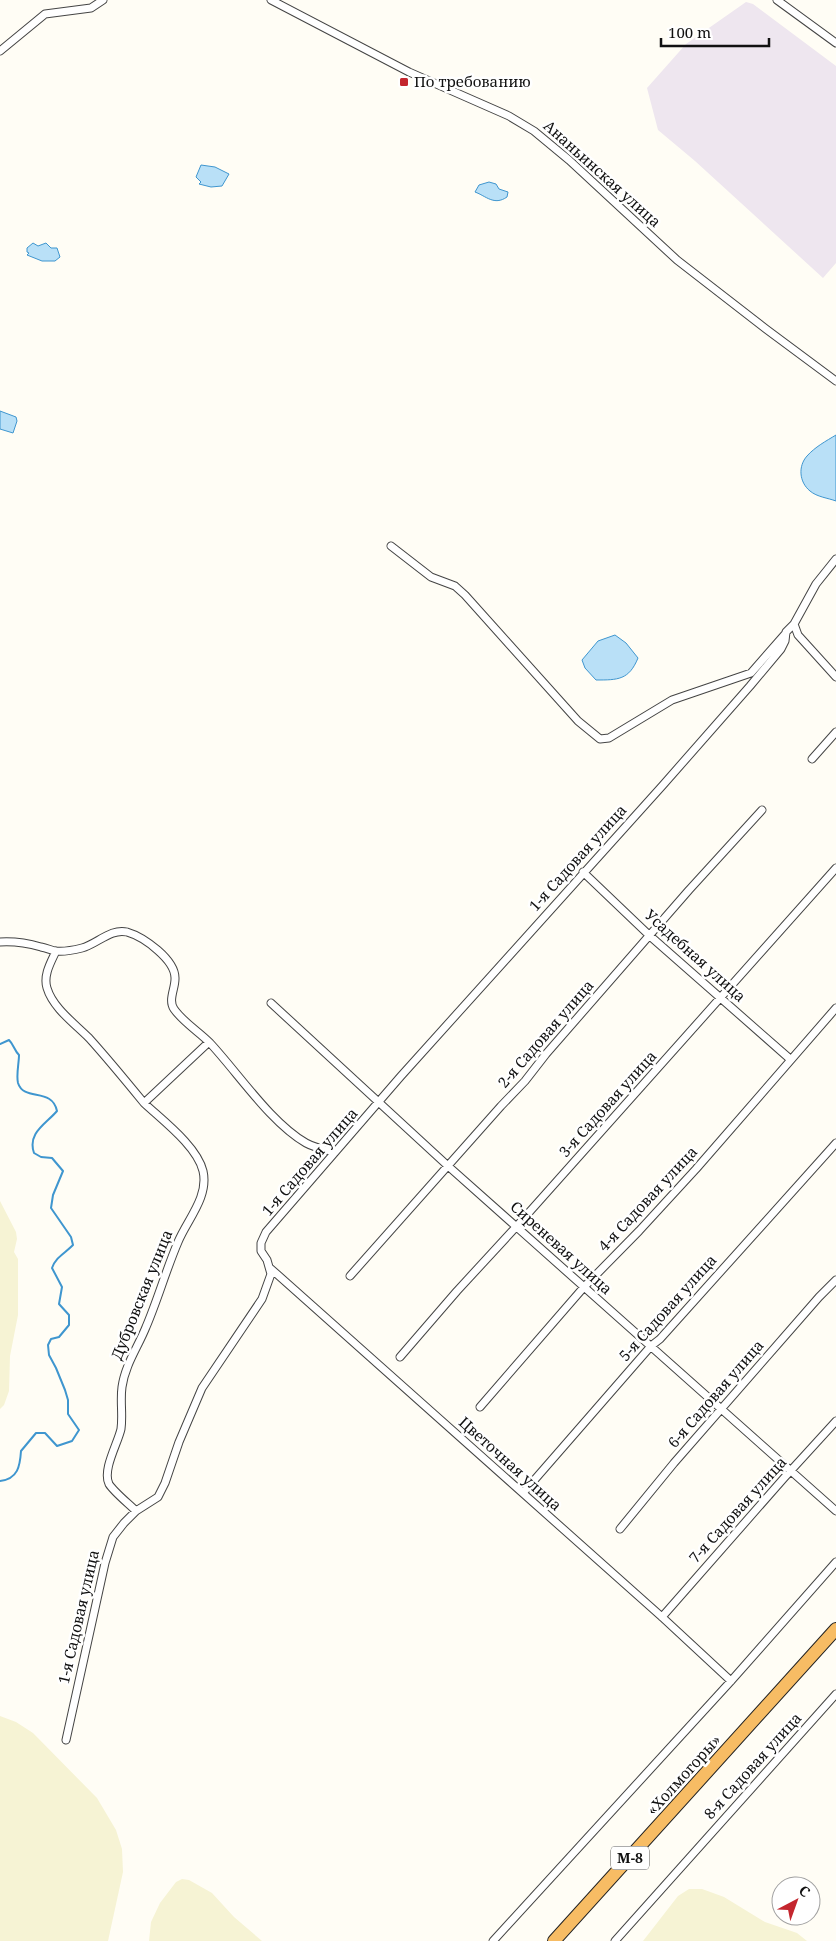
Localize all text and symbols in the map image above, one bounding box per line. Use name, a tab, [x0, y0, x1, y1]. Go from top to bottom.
scale bar	[661, 15, 768, 47]
text: 100 m	[668, 22, 711, 42]
place label: По требованию	[414, 71, 531, 91]
marker: По требованию	[398, 76, 410, 88]
street label: Ананьинская улица	[540, 115, 665, 231]
street label: 1-я Садовая улица	[524, 800, 630, 915]
street label: Усадебная улица	[641, 905, 750, 1006]
street label: 2-я Садовая улица	[493, 975, 598, 1092]
street label: 3-я Садовая улица	[554, 1046, 660, 1161]
street label: 1-я Садовая улица	[257, 1103, 362, 1220]
street label: 4-я Садовая улица	[593, 1141, 701, 1255]
street label: Сиреневая улица	[506, 1196, 617, 1298]
street label: Дубровская улица	[106, 1227, 176, 1363]
street label: 5-я Садовая улица	[614, 1250, 720, 1365]
street label: 6-я Садовая улица	[663, 1335, 768, 1452]
street label: Цветочная улица	[455, 1412, 566, 1515]
street label: 7-я Садовая улица	[684, 1452, 790, 1567]
street label: 1-я Садовая улица	[53, 1548, 103, 1686]
street label: 8-я Садовая улица	[699, 1708, 805, 1823]
street label: «Холмогоры»	[642, 1730, 725, 1819]
road number: М-8	[611, 1846, 649, 1870]
north arrow	[771, 1876, 821, 1926]
text: С	[795, 1881, 815, 1901]

